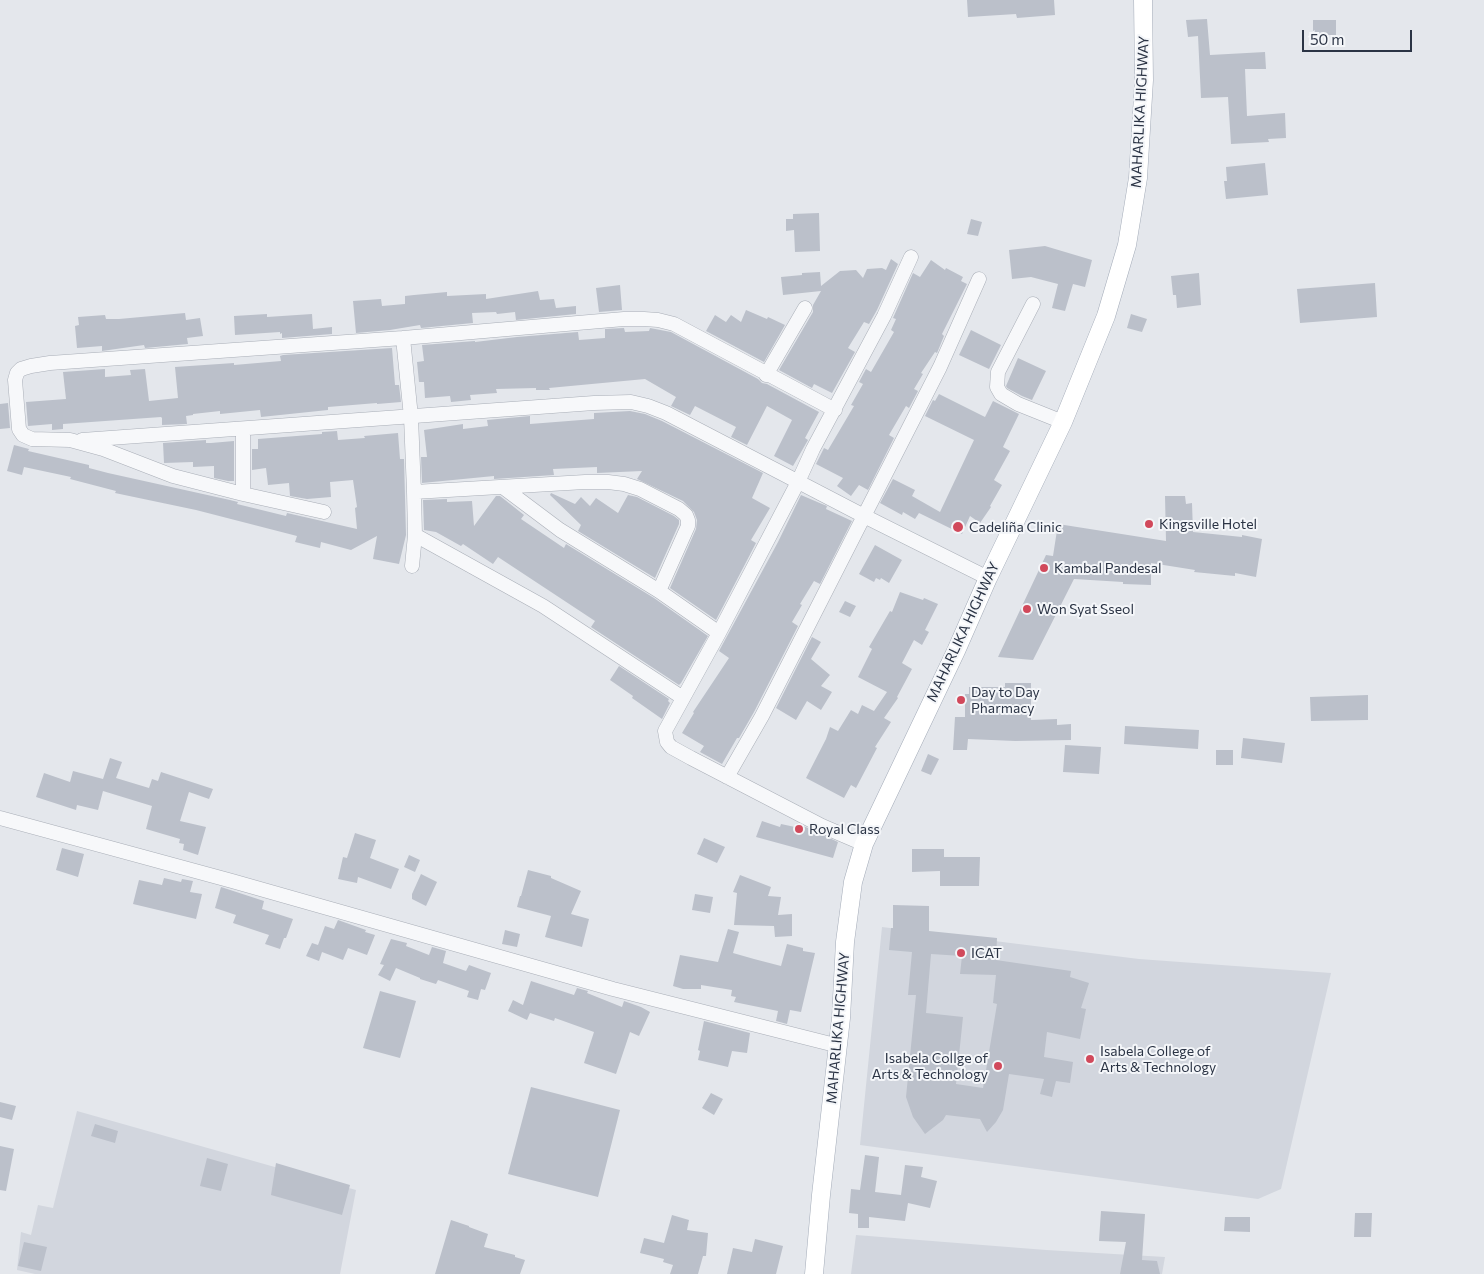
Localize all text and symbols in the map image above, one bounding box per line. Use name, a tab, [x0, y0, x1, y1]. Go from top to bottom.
scale bar	[1304, 20, 1414, 52]
text: 50 m	[1310, 30, 1344, 48]
street label: MAHARLIKA HIGHWAY	[1128, 36, 1152, 188]
place label: Kingsville Hotel	[1159, 516, 1257, 532]
marker: Kingsville Hotel	[1143, 518, 1155, 530]
place label: Cadeliña Clinic	[969, 519, 1062, 535]
marker: Cadeliña Clinic	[951, 520, 965, 534]
street label: MAHARLIKA HIGHWAY	[923, 559, 1003, 705]
place label: Kambal Pandesal	[1054, 560, 1162, 576]
marker: Kambal Pandesal	[1038, 562, 1050, 574]
place label: Won Syat Sseol	[1037, 601, 1134, 617]
marker: Won Syat Sseol	[1021, 603, 1033, 615]
place label: Day to Day Pharmacy	[971, 684, 1040, 716]
marker: Day to Day Pharmacy	[955, 694, 967, 706]
place label: Royal Class	[809, 821, 880, 837]
marker: Royal Class	[793, 823, 805, 835]
place label: ICAT	[971, 945, 1002, 961]
marker: ICAT	[955, 947, 967, 959]
street label: MAHARLIKA HIGHWAY	[823, 951, 853, 1105]
place label: Isabela College of Arts & Technology	[1100, 1043, 1216, 1076]
place label: Isabela Collge of Arts & Technology	[872, 1050, 988, 1082]
marker: Isabela College of Arts & Technology	[1084, 1053, 1096, 1065]
marker: Isabela Collge of Arts & Technology	[992, 1060, 1004, 1072]

